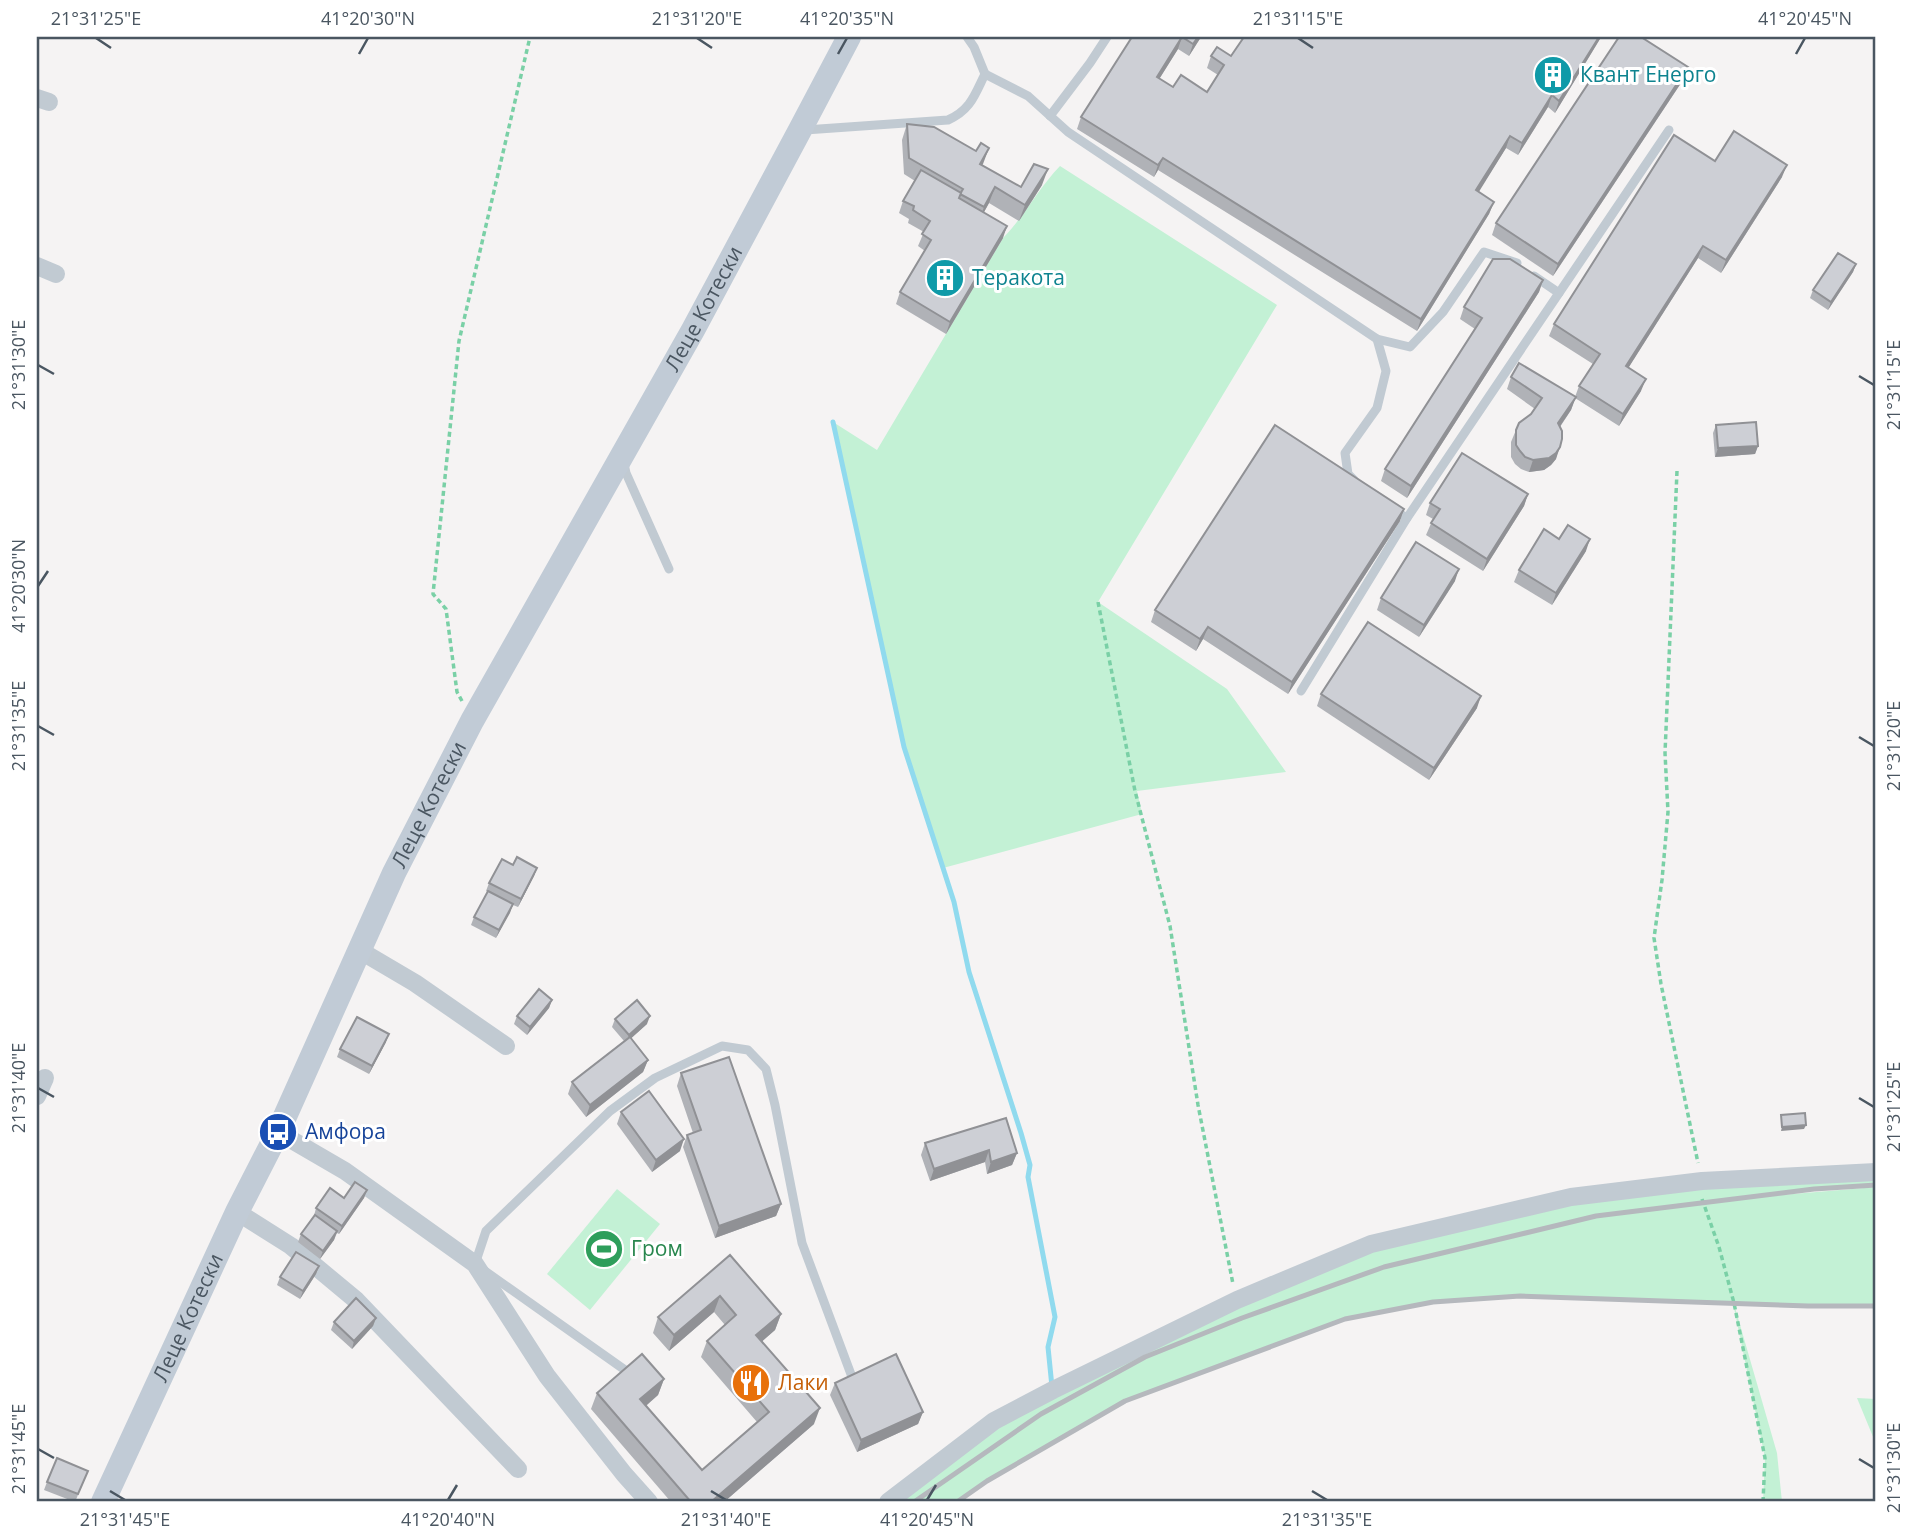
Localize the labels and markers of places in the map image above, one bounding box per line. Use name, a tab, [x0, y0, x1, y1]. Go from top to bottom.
building icon: Квант Енерго	[1532, 54, 1574, 96]
place label: Квант Енерго	[1580, 60, 1716, 88]
building icon: Теракота	[924, 257, 966, 299]
place label: Теракота	[972, 263, 1065, 291]
bus stop icon: Амфора	[257, 1111, 299, 1153]
place label: Амфора	[305, 1117, 386, 1145]
sports icon: Гром	[583, 1228, 625, 1270]
place label: Гром	[631, 1234, 683, 1262]
restaurant icon: Лаки	[730, 1362, 772, 1404]
place label: Лаки	[778, 1368, 829, 1396]

